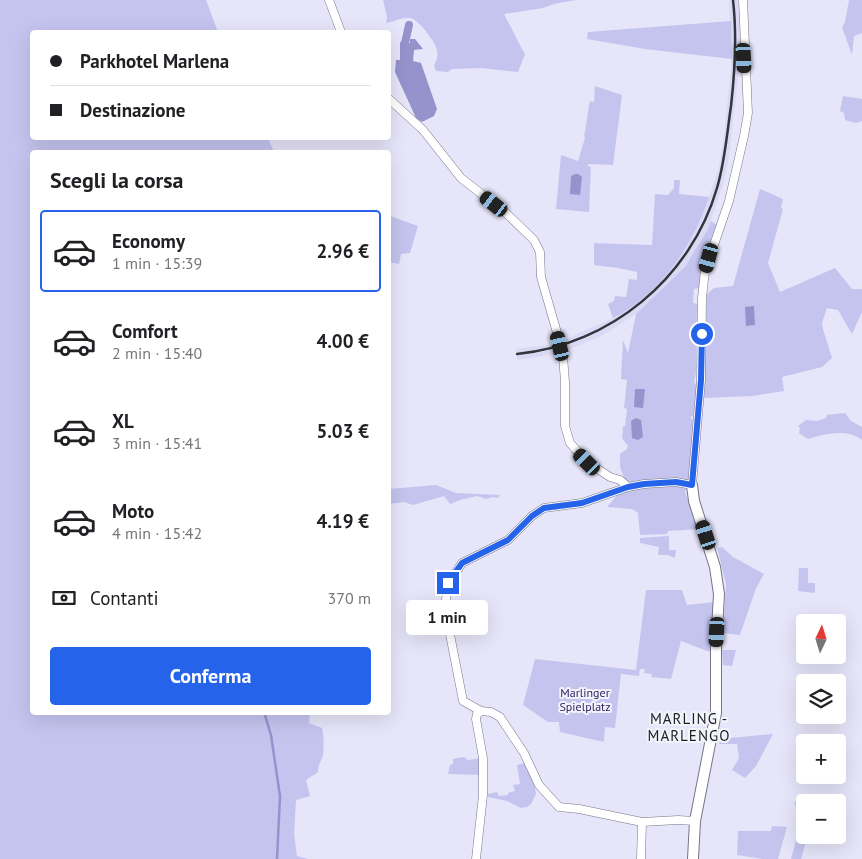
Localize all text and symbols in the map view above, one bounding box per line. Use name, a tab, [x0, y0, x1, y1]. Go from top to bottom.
car	[735, 43, 752, 73]
text: Parkhotel Marlena	[80, 49, 229, 73]
text: Destinazione	[80, 98, 186, 122]
text: Scegli la corsa	[50, 166, 183, 194]
car	[477, 189, 510, 219]
icon: car	[52, 229, 97, 274]
text: Economy	[112, 229, 185, 253]
text: 2.96 €	[316, 239, 369, 263]
car	[697, 242, 720, 274]
text: 1 min · 15:39	[112, 253, 202, 273]
icon: car	[52, 319, 97, 364]
text: Comfort	[112, 319, 178, 343]
route start	[691, 323, 713, 345]
text: 4.00 €	[316, 329, 369, 353]
car	[549, 330, 570, 362]
text: 2 min · 15:40	[112, 343, 202, 363]
icon: car	[52, 409, 97, 454]
text: XL	[112, 409, 134, 433]
text: 5.03 €	[316, 419, 369, 443]
text: 3 min · 15:41	[112, 433, 202, 453]
car	[571, 446, 602, 478]
icon: car	[52, 499, 97, 544]
text: Moto	[112, 499, 154, 523]
text: 4.19 €	[316, 509, 369, 533]
car	[694, 518, 717, 552]
text: 4 min · 15:42	[112, 523, 202, 543]
route end	[437, 572, 459, 594]
icon: cash	[50, 584, 78, 612]
text: Contanti	[90, 586, 159, 610]
text: 370 m	[328, 588, 371, 608]
callout: 1 min	[407, 600, 489, 636]
text: 1 min	[427, 607, 467, 627]
north arrow	[796, 614, 846, 664]
map controls	[796, 614, 846, 844]
car	[708, 617, 725, 647]
button: Conferma	[50, 647, 371, 705]
button: layers	[796, 674, 846, 724]
park label: Marlinger Spielplatz	[559, 685, 611, 714]
district label: MARLING - MARLENGO	[648, 709, 730, 745]
button: +	[796, 734, 846, 784]
button: −	[796, 794, 846, 844]

